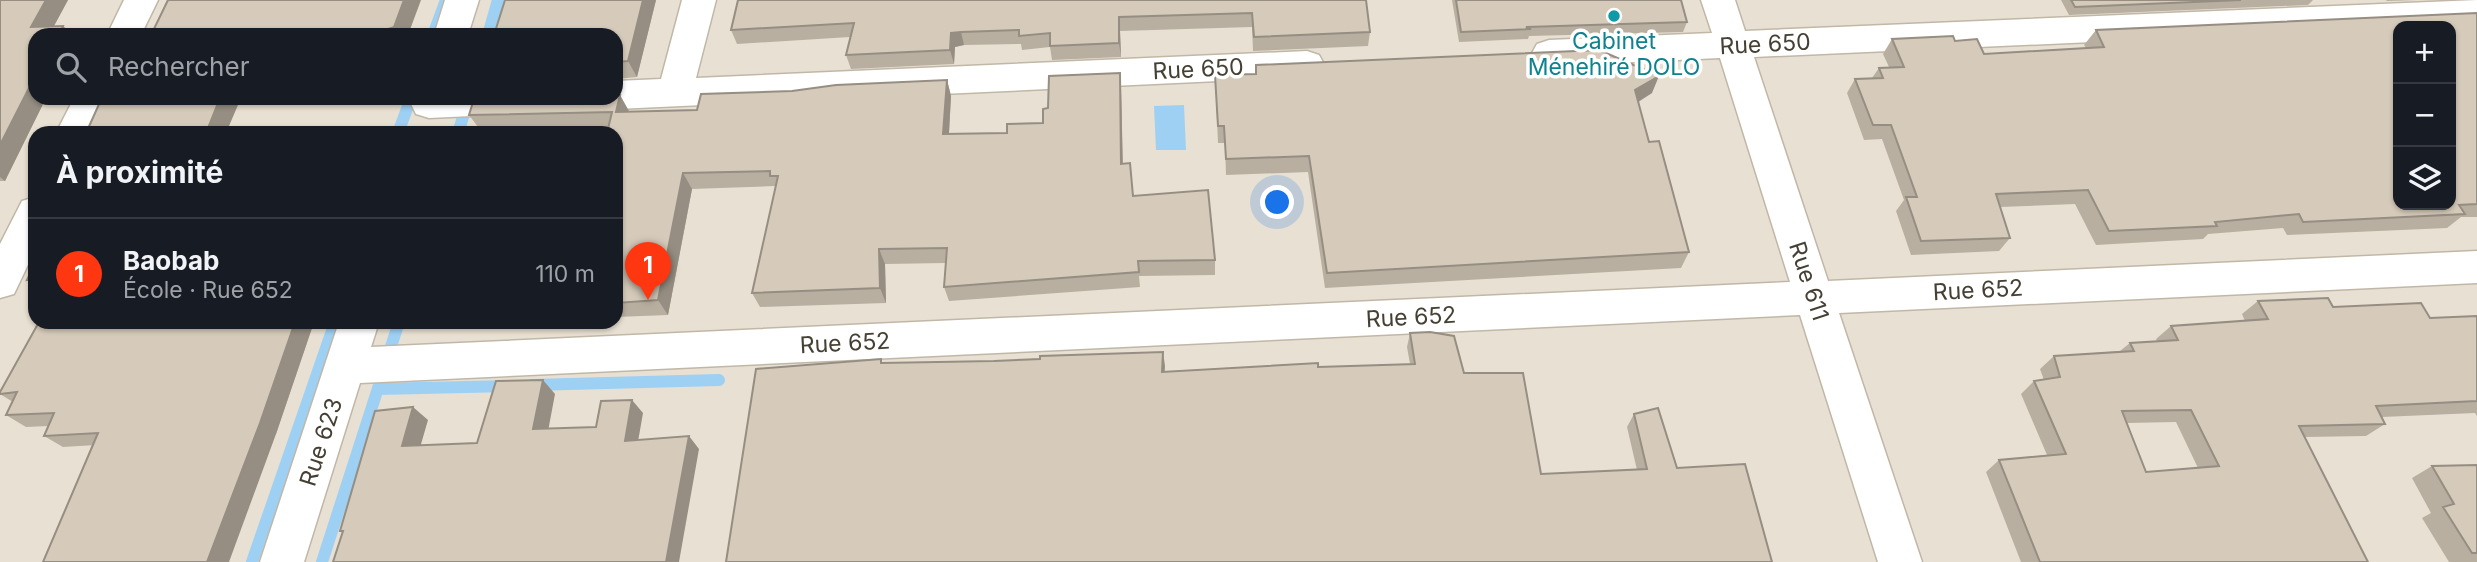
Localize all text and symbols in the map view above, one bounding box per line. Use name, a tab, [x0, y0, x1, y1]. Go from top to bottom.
marker: Cabinet Ménehiré DOLO	[1606, 8, 1622, 24]
map controls	[2393, 21, 2456, 210]
button: +	[2393, 21, 2456, 84]
place label: Cabinet Ménehiré DOLO	[1528, 27, 1700, 81]
search box	[28, 28, 623, 105]
street label: Rue 650	[1719, 28, 1811, 60]
icon: search	[52, 48, 90, 86]
text: Rechercher	[108, 51, 249, 82]
street label: Rue 650	[1152, 53, 1244, 85]
button: −	[2393, 84, 2456, 147]
button: layers	[2393, 147, 2456, 210]
text: À proximité	[56, 154, 223, 190]
your location	[1260, 185, 1294, 219]
street label: Rue 611	[1783, 238, 1835, 324]
pin: 1	[625, 242, 671, 300]
text: Baobab	[123, 245, 219, 276]
text: 1	[74, 260, 84, 288]
text: 110 m	[535, 260, 595, 288]
street label: Rue 652	[1932, 274, 2024, 306]
text: École · Rue 652	[123, 276, 293, 304]
street label: Rue 652	[1365, 301, 1457, 333]
street label: Rue 652	[799, 327, 891, 359]
street label: Rue 623	[294, 395, 348, 489]

